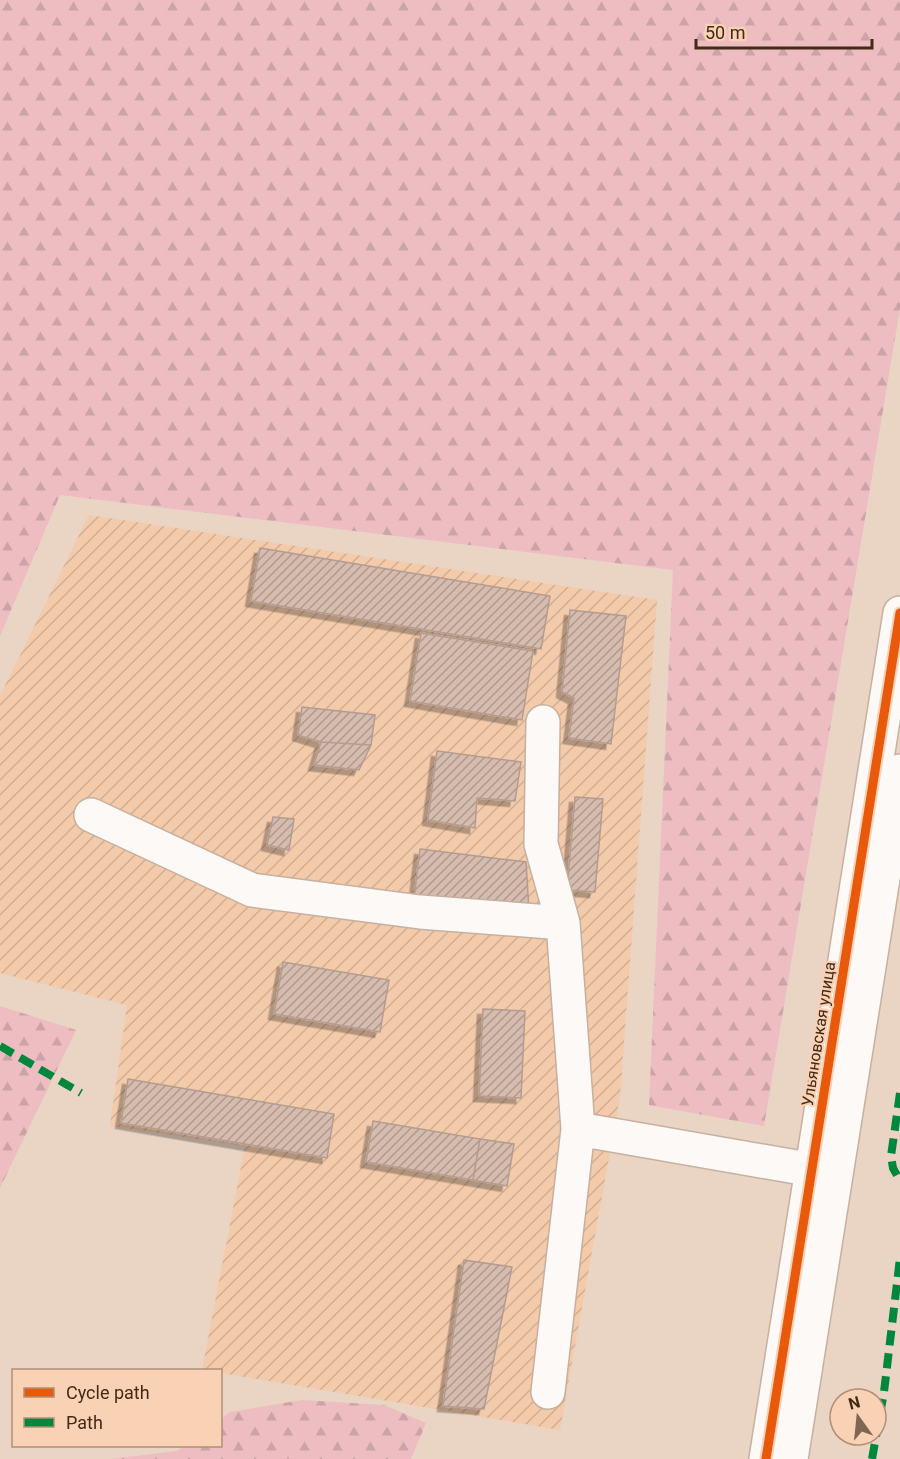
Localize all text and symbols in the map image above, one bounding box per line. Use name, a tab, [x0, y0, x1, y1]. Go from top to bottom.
scale bar	[696, 12, 872, 50]
text: 50 m	[705, 22, 745, 43]
street label: Ульяновская улица	[798, 960, 839, 1108]
legend	[12, 1369, 222, 1447]
text: Cycle path	[66, 1382, 150, 1403]
north arrow	[828, 1387, 888, 1447]
text: N	[846, 1392, 862, 1414]
text: Path	[66, 1412, 103, 1433]

